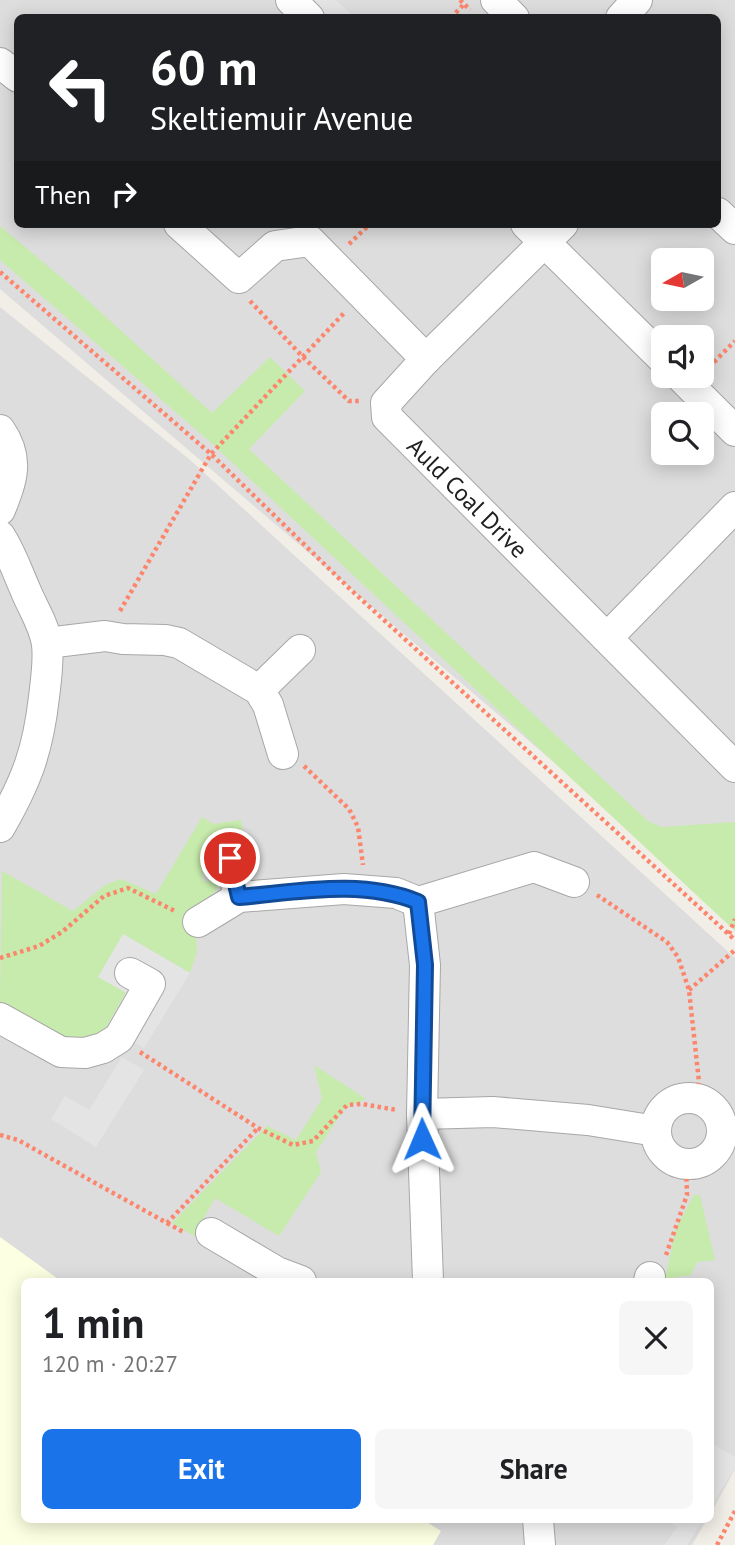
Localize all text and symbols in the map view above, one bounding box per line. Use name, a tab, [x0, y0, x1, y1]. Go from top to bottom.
text: 60 m	[150, 35, 257, 99]
icon: left	[35, 42, 126, 133]
text: Skeltiemuir Avenue	[150, 97, 413, 139]
icon: right	[105, 175, 143, 213]
text: Then	[35, 178, 91, 211]
north arrow	[651, 248, 714, 312]
map controls	[651, 248, 714, 465]
button: sound	[651, 325, 714, 388]
button: search	[651, 402, 714, 465]
street label: Auld Coal Drive	[400, 431, 534, 565]
pin	[200, 828, 260, 888]
icon: arrive	[211, 839, 249, 877]
position arrow	[385, 1102, 459, 1176]
text: 1 min	[42, 1295, 144, 1350]
button: close	[619, 1301, 693, 1375]
text: 120 m · 20:27	[42, 1349, 178, 1378]
button: Exit	[42, 1429, 361, 1509]
button: Share	[375, 1429, 693, 1509]

